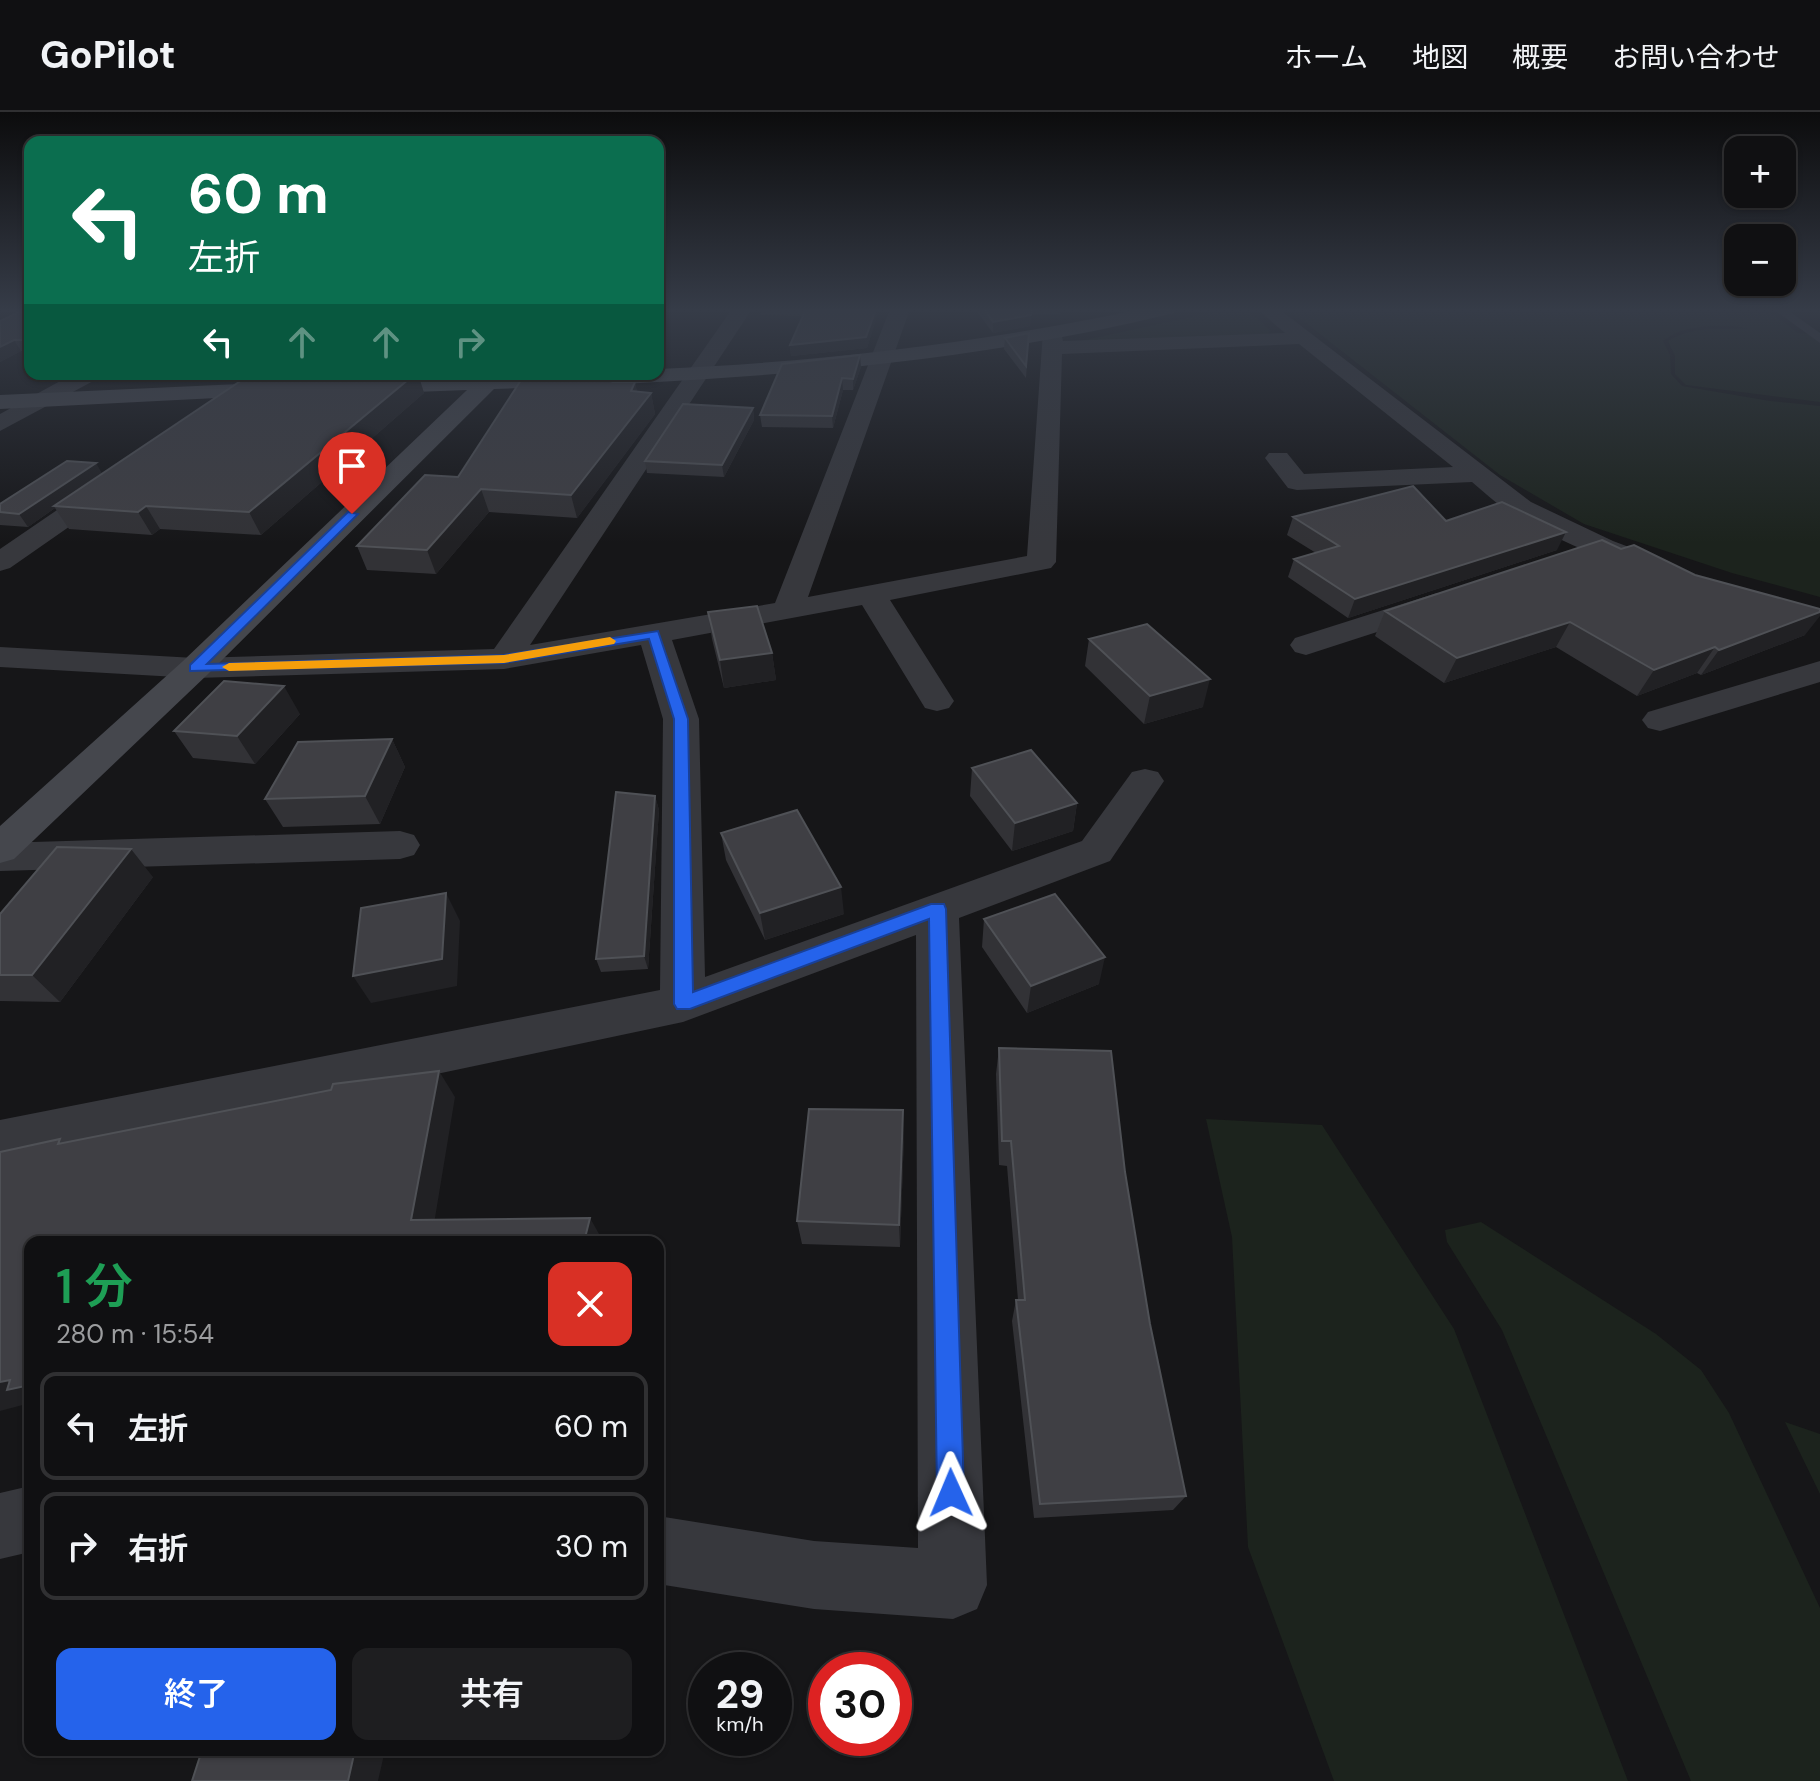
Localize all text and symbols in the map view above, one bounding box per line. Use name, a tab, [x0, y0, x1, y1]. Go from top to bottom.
text: GoPilot	[40, 30, 176, 80]
text: ホーム	[1285, 39, 1368, 76]
text: 地図	[1412, 39, 1468, 76]
text: 概要	[1512, 39, 1568, 76]
text: お問い合わせ	[1612, 39, 1780, 76]
map controls	[1724, 136, 1796, 296]
button: +	[1724, 136, 1796, 208]
text: 60 m	[188, 157, 329, 230]
icon: left	[56, 168, 160, 272]
button: −	[1724, 224, 1796, 296]
text: 左折	[188, 234, 260, 281]
icon: left	[196, 320, 240, 364]
icon: ahead	[280, 320, 324, 364]
icon: ahead	[364, 320, 408, 364]
icon: right	[448, 320, 492, 364]
pin	[318, 432, 386, 514]
icon: arrive	[330, 444, 374, 488]
text: 1 分	[56, 1255, 132, 1318]
button: close	[548, 1262, 632, 1346]
text: 280 m · 15:54	[56, 1317, 214, 1351]
icon: left	[60, 1404, 104, 1448]
text: 60 m	[554, 1407, 628, 1446]
text: 左折	[128, 1409, 188, 1448]
position arrow	[909, 1451, 993, 1535]
icon: right	[60, 1524, 104, 1568]
text: 30 m	[555, 1527, 628, 1566]
text: 右折	[128, 1529, 188, 1568]
button: 終了	[56, 1648, 336, 1740]
button: 共有	[352, 1648, 632, 1740]
speed limit sign: 30	[808, 1652, 912, 1756]
text: 29	[716, 1668, 764, 1720]
text: km/h	[716, 1711, 764, 1737]

